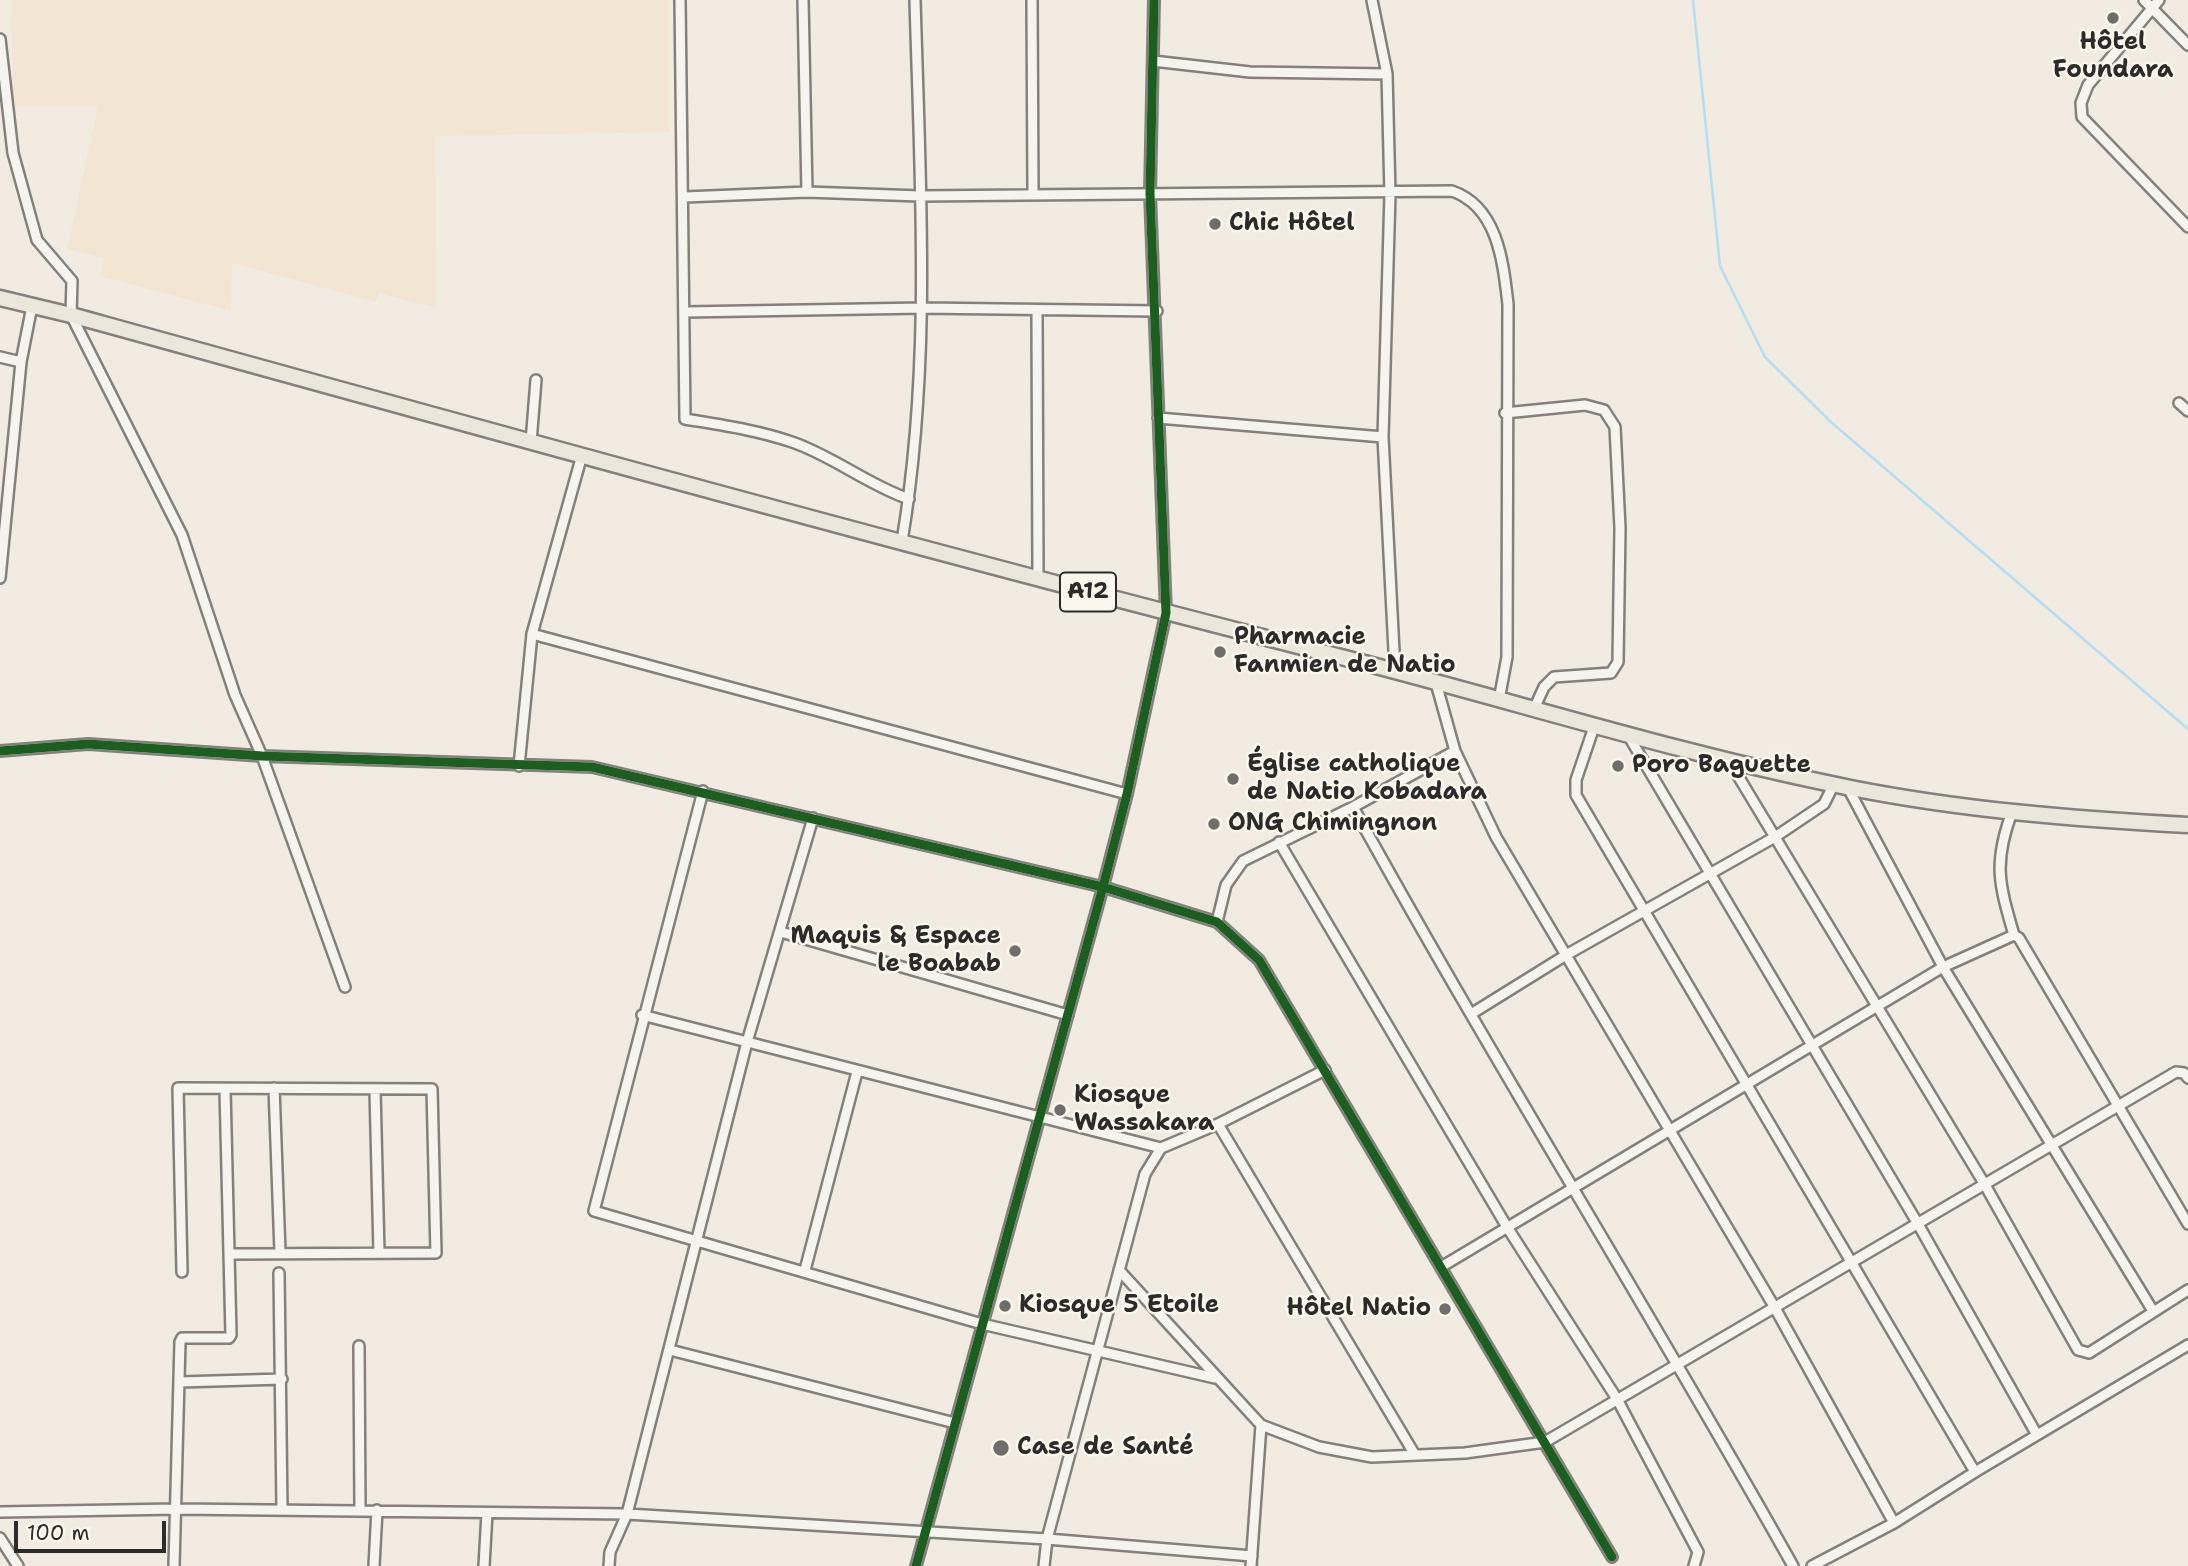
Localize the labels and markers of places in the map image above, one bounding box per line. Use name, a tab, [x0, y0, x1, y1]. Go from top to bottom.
marker: Hôtel Foundara	[2105, 10, 2121, 26]
place label: Hôtel Foundara	[2053, 29, 2173, 85]
place label: Chic Hôtel	[1229, 210, 1355, 238]
marker: Chic Hôtel	[1207, 216, 1223, 232]
place label: Pharmacie Fanmien de Natio	[1234, 624, 1456, 680]
marker: Pharmacie Fanmien de Natio	[1212, 644, 1228, 660]
place label: Église catholique de Natio Kobadara	[1247, 751, 1487, 807]
place label: Poro Baguette	[1632, 752, 1811, 780]
marker: Poro Baguette	[1610, 758, 1626, 774]
marker: Église catholique de Natio Kobadara	[1225, 771, 1241, 787]
place label: ONG Chimingnon	[1228, 810, 1437, 838]
marker: ONG Chimingnon	[1206, 816, 1222, 832]
place label: Maquis & Espace le Boabab	[790, 923, 1001, 979]
marker: Maquis & Espace le Boabab	[1007, 943, 1023, 959]
place label: Kiosque Wassakara	[1074, 1082, 1214, 1138]
marker: Kiosque Wassakara	[1052, 1102, 1068, 1118]
place label: Kiosque 5 Etoile	[1019, 1292, 1219, 1320]
place label: Hôtel Natio	[1286, 1295, 1431, 1323]
marker: Kiosque 5 Etoile	[997, 1298, 1013, 1314]
marker: Hôtel Natio	[1437, 1301, 1453, 1317]
place label: Case de Santé	[1017, 1434, 1194, 1462]
marker: Case de Santé	[991, 1438, 1011, 1458]

